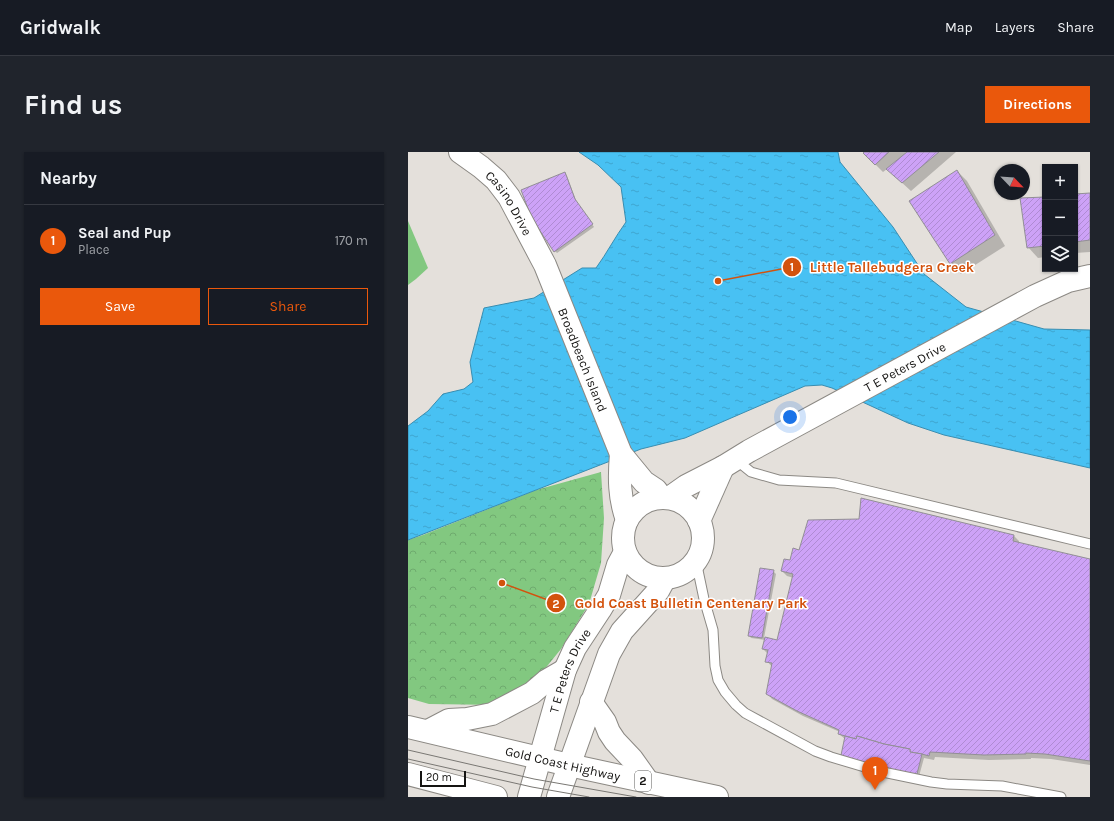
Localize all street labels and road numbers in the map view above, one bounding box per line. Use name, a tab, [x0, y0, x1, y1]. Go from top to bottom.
street label: Casino Drive	[483, 168, 535, 238]
street label: Broadbeach Island	[555, 306, 610, 414]
street label: T E Peters Drive	[862, 339, 949, 395]
street label: T E Peters Drive	[546, 625, 594, 715]
street label: Gold Coast Highway	[504, 743, 622, 784]
road number: 2	[635, 771, 651, 791]

